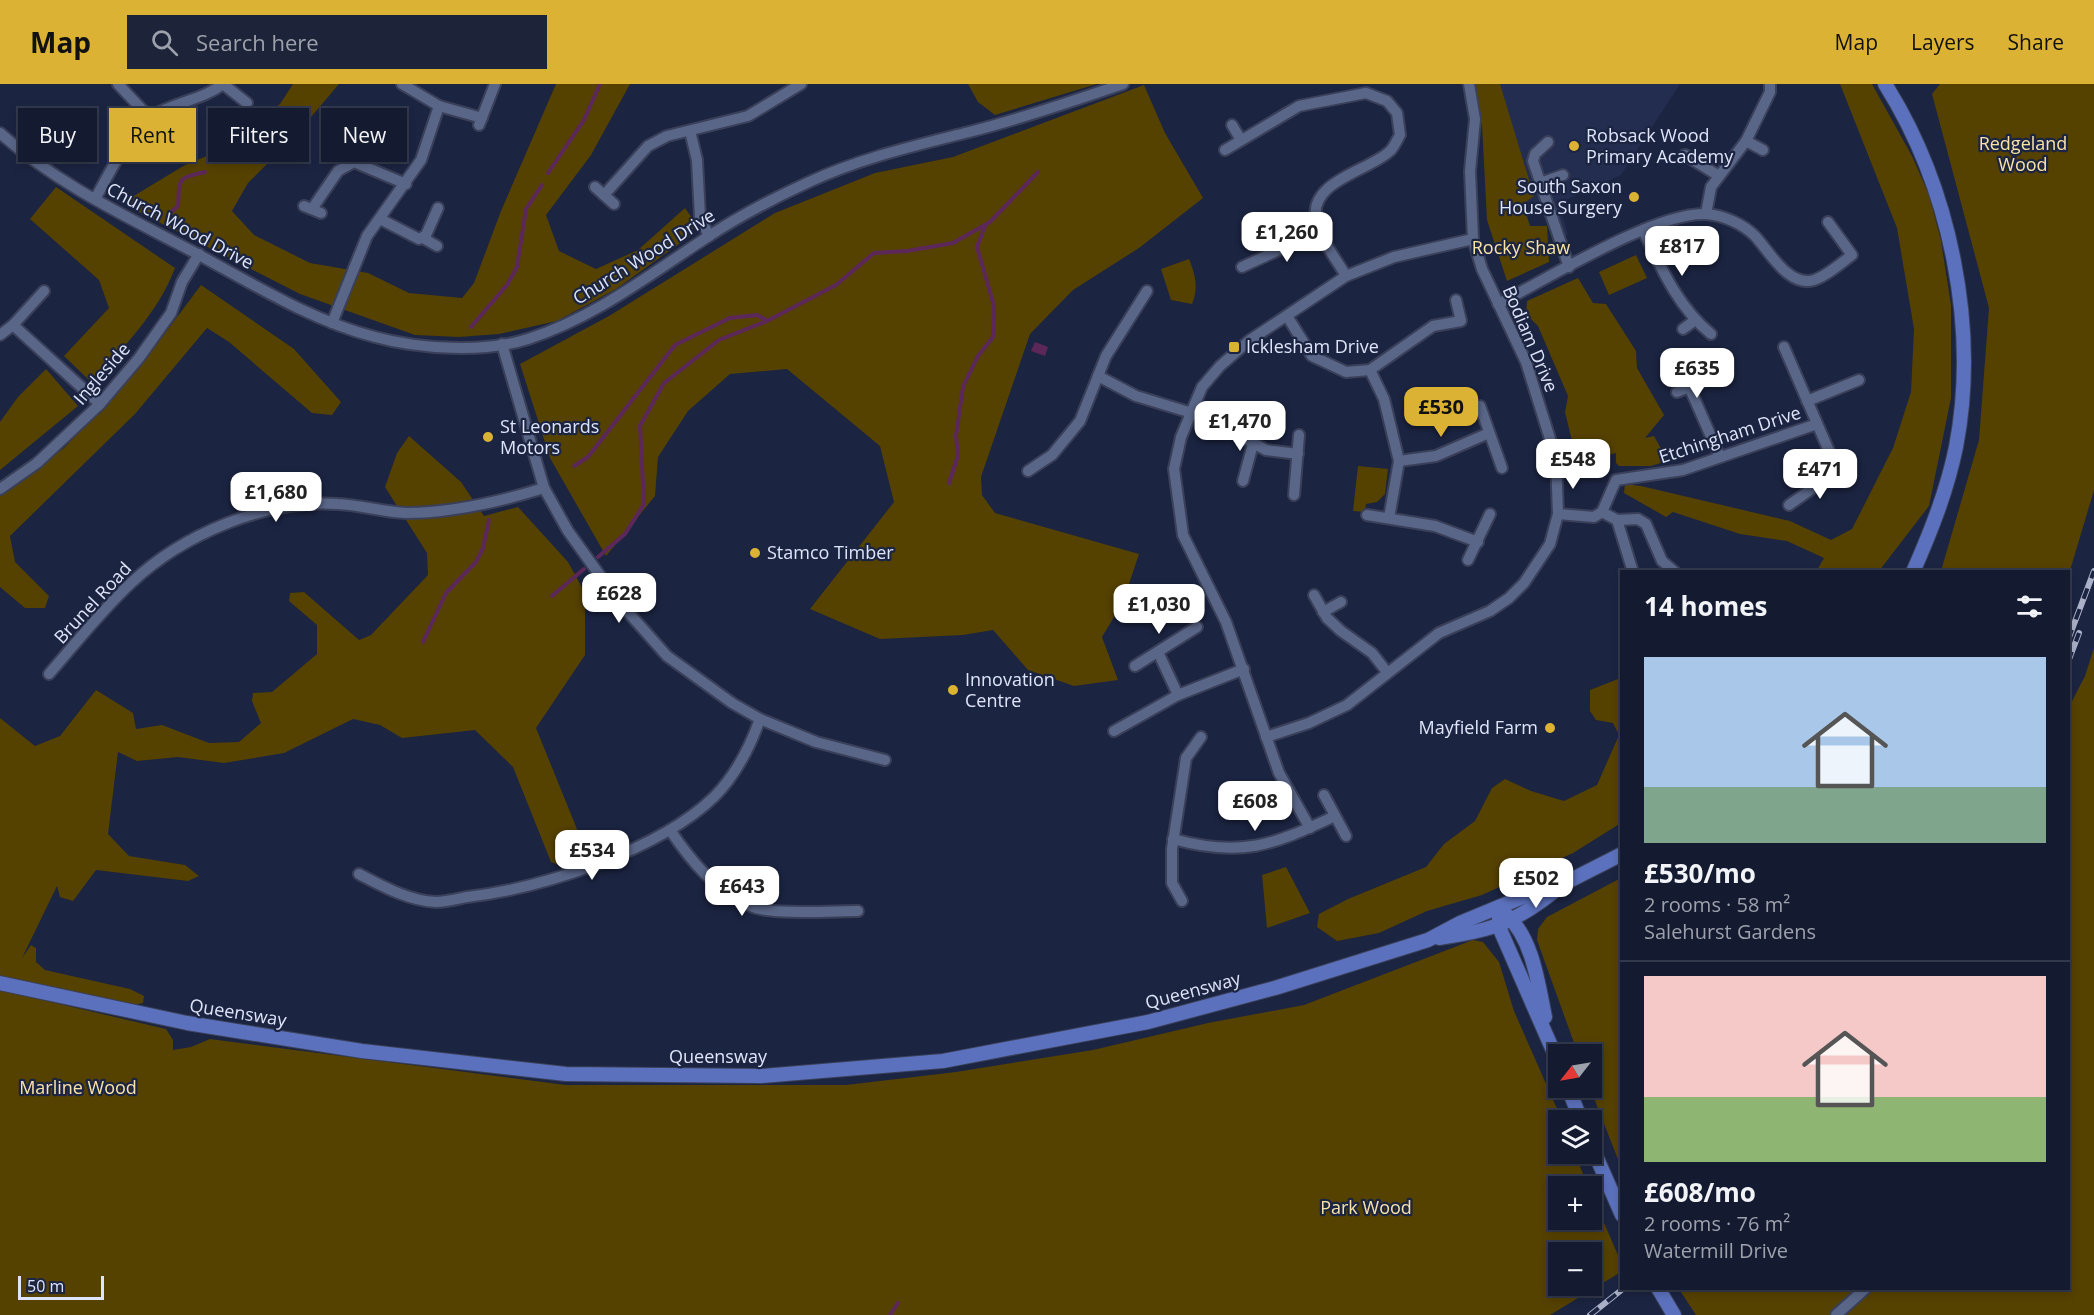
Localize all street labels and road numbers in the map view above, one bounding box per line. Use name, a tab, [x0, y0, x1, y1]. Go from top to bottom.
street label: Church Wood Drive	[103, 176, 258, 274]
street label: Church Wood Drive	[568, 203, 719, 310]
street label: Bodiam Drive	[1498, 282, 1564, 396]
street label: Ingleside	[68, 337, 135, 409]
street label: Etchingham Drive	[1656, 400, 1804, 468]
street label: Brunel Road	[48, 556, 136, 648]
street label: Queensway	[1142, 966, 1244, 1014]
street label: Queensway	[188, 993, 289, 1032]
street label: Queensway	[669, 1044, 768, 1068]

